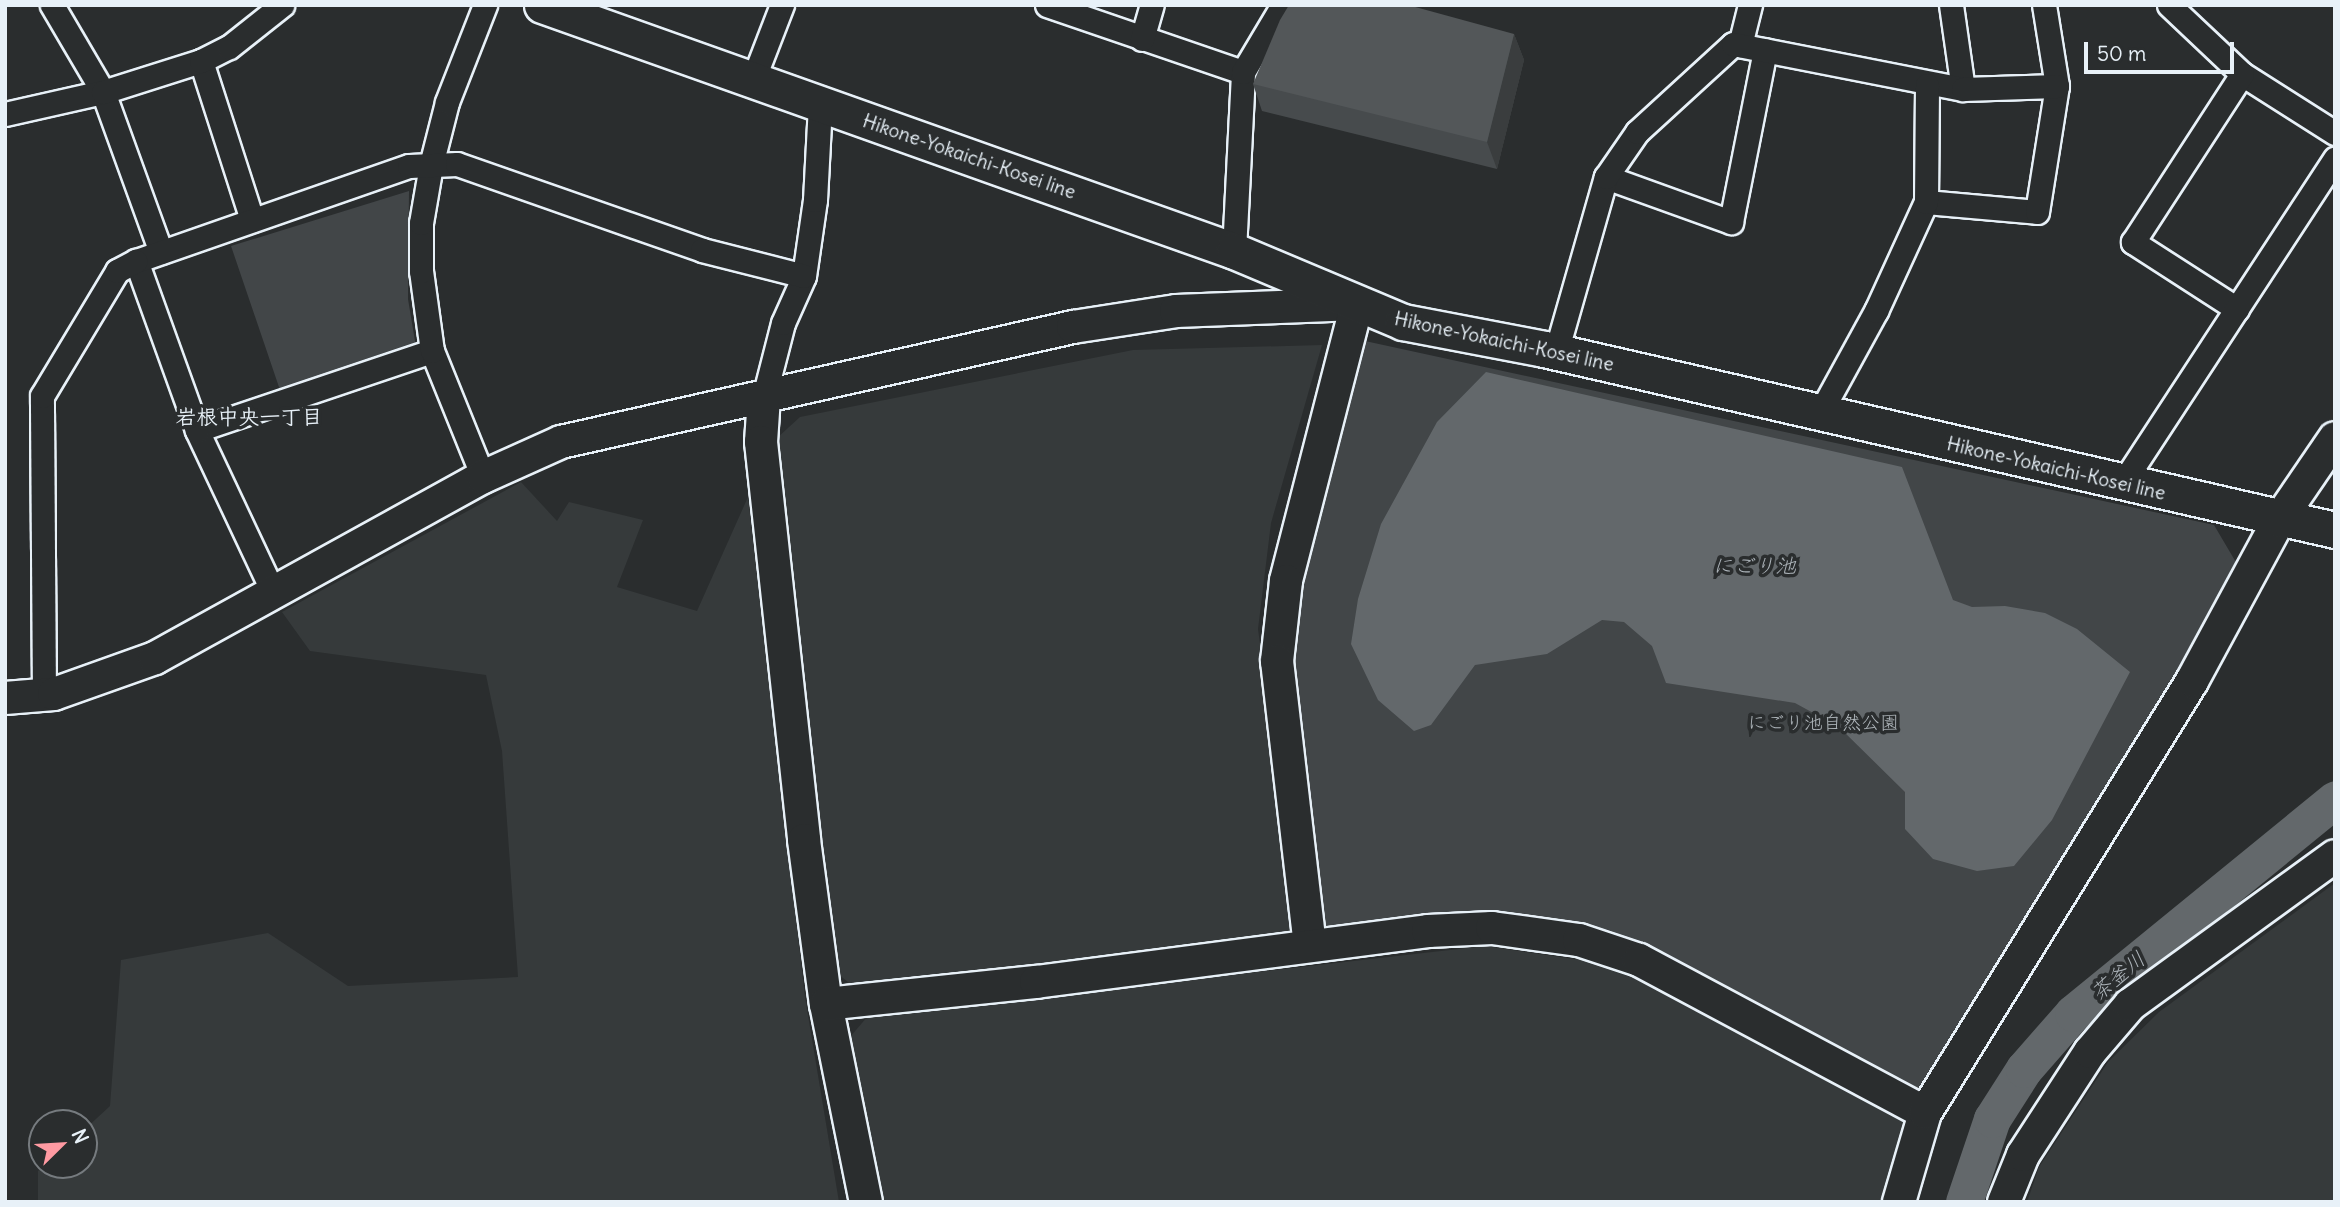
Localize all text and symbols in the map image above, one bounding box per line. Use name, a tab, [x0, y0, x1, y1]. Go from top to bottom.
scale bar	[2088, 28, 2238, 72]
text: 50 m	[2097, 40, 2146, 67]
street label: Hikone-Yokaichi-Kosei line	[860, 110, 1078, 204]
street label: Hikone-Yokaichi-Kosei line	[1392, 308, 1616, 376]
district label: 岩根中央一丁目	[176, 404, 322, 430]
street label: Hikone-Yokaichi-Kosei line	[1944, 433, 2168, 505]
water label: にごり池	[1712, 553, 1796, 579]
park label: にごり池自然公園	[1747, 712, 1899, 734]
water label: 茶釜川	[2086, 946, 2150, 1006]
north arrow	[28, 1109, 98, 1179]
text: N	[67, 1125, 94, 1147]

